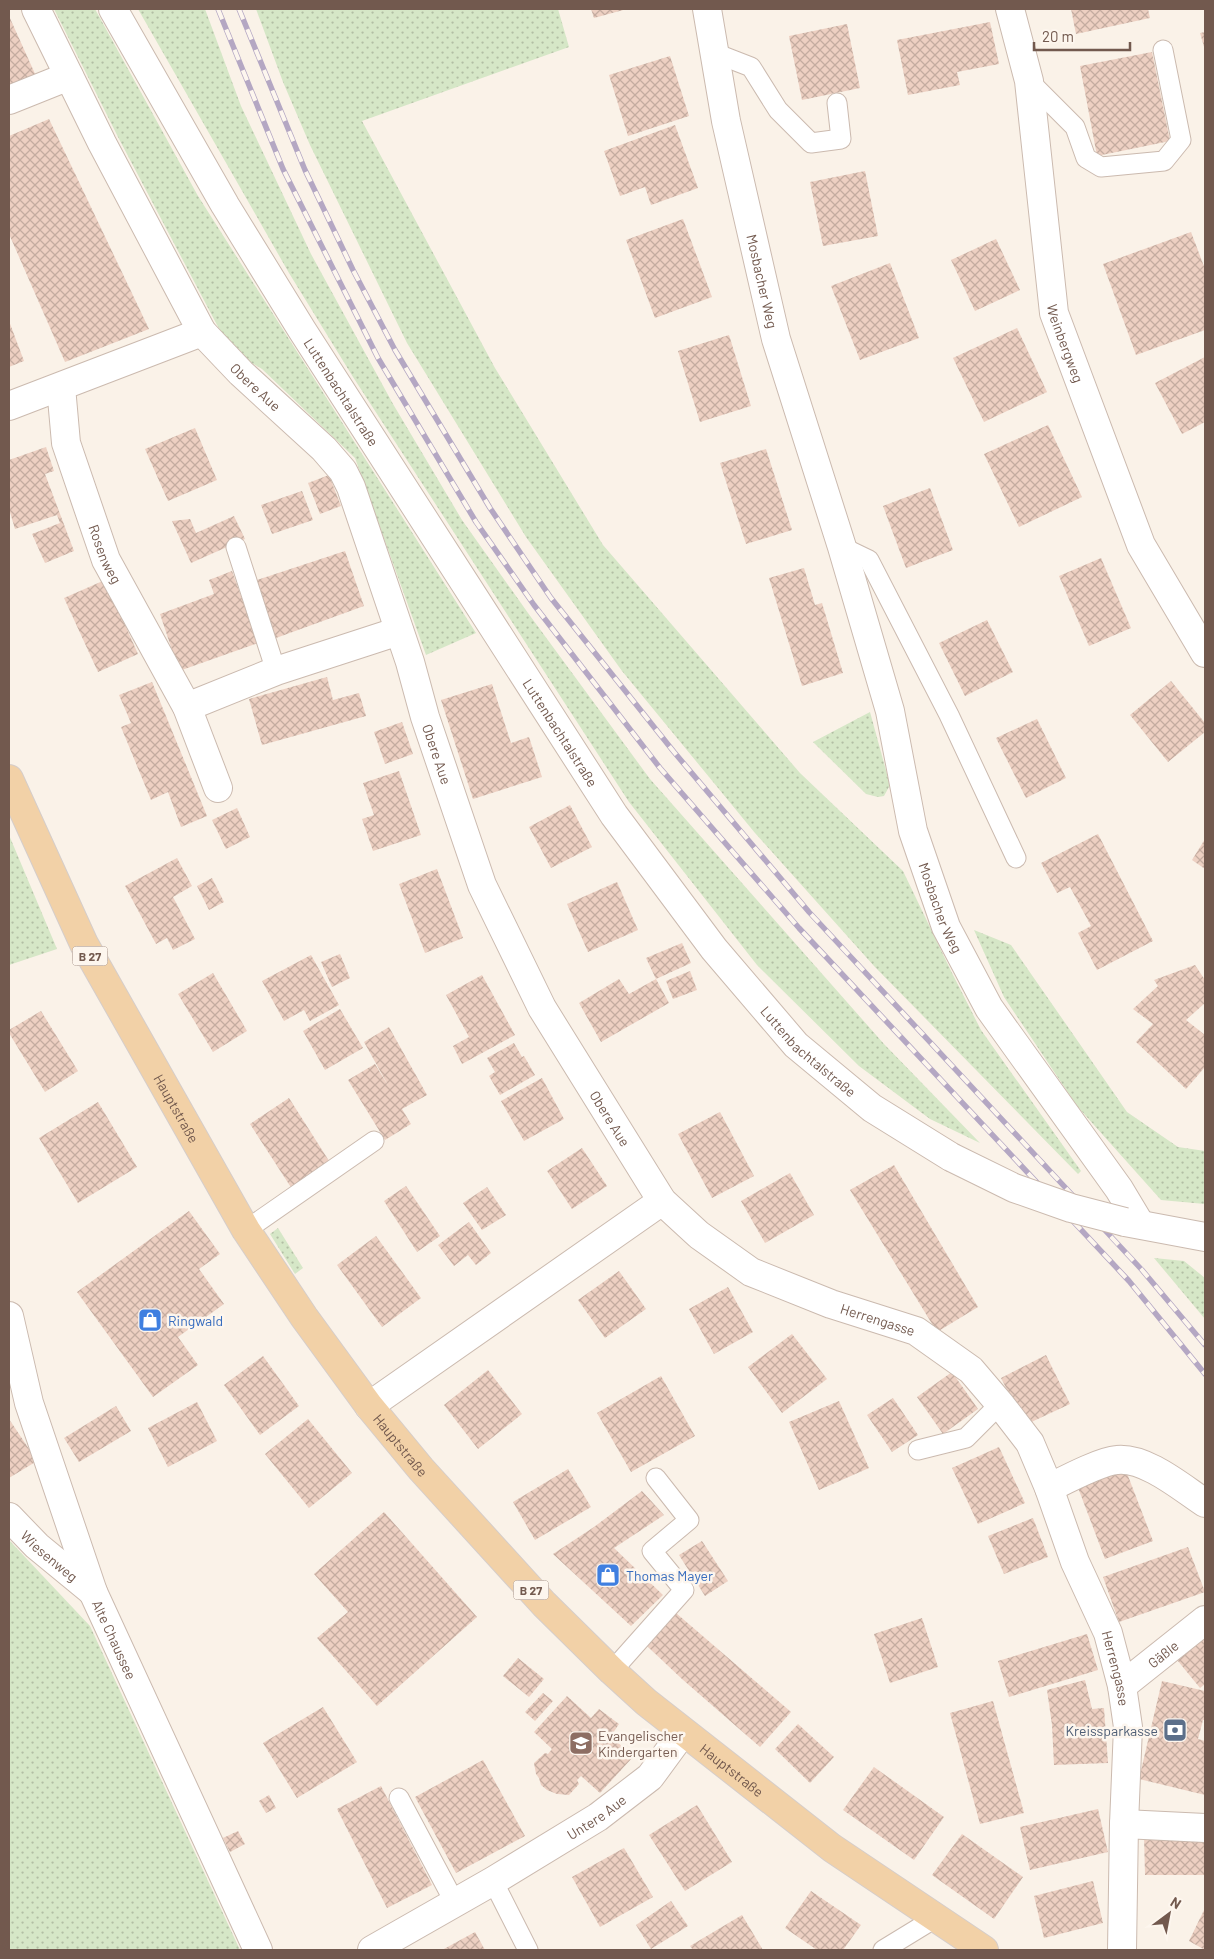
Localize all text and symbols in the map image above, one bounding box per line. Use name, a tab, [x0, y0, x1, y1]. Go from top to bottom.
scale bar	[1034, 20, 1130, 52]
text: 20 m	[1042, 27, 1074, 45]
street label: Mosbacher Weg	[744, 233, 782, 330]
street label: Weinbergweg	[1045, 303, 1088, 385]
street label: Luttenbachtalstraße	[301, 335, 383, 449]
street label: Obere Aue	[227, 359, 285, 414]
street label: Rosenweg	[86, 522, 126, 586]
street label: Luttenbachtalstraße	[520, 675, 602, 790]
street label: Obere Aue	[419, 722, 456, 786]
street label: Mosbacher Weg	[916, 860, 967, 956]
road number: B 27	[72, 946, 108, 966]
street label: Luttenbachtalstraße	[758, 1002, 860, 1100]
street label: Hauptstraße	[151, 1071, 203, 1146]
street label: Obere Aue	[587, 1087, 634, 1149]
street label: Herrengasse	[839, 1299, 917, 1339]
shop icon: Ringwald	[137, 1307, 163, 1333]
place label: Ringwald	[168, 1312, 223, 1329]
street label: Hauptstraße	[370, 1410, 432, 1480]
street label: Wiesenweg	[18, 1526, 81, 1585]
shop icon: Thomas Mayer	[595, 1562, 621, 1588]
place label: Thomas Mayer	[626, 1567, 713, 1584]
road number: B 27	[514, 1580, 548, 1600]
street label: Alte Chaussee	[89, 1597, 141, 1682]
street label: Herrengasse	[1099, 1629, 1133, 1707]
street label: Gäßle	[1144, 1636, 1181, 1671]
bank icon: Kreissparkasse	[1162, 1717, 1188, 1743]
place label: Kreissparkasse	[1065, 1722, 1158, 1739]
place label: Evangelischer Kindergarten	[598, 1727, 683, 1760]
school or university icon: Evangelischer Kindergarten	[568, 1730, 594, 1756]
street label: Hauptstraße	[697, 1739, 767, 1800]
street label: Untere Aue	[564, 1790, 629, 1843]
north arrow	[1144, 1889, 1194, 1939]
text: N	[1168, 1893, 1185, 1912]

